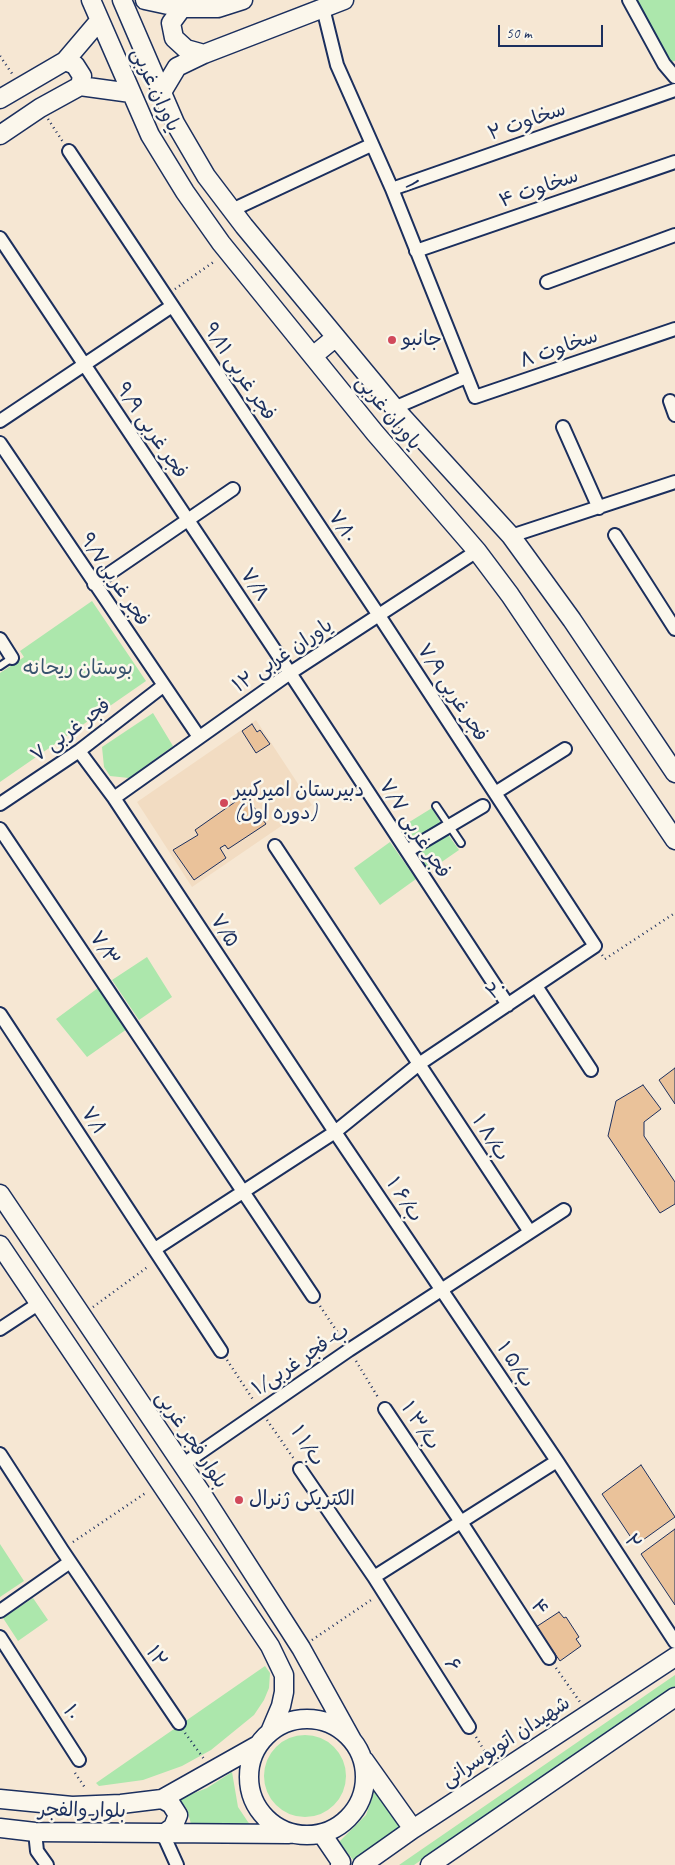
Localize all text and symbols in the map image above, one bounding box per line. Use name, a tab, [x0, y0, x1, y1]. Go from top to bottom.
scale bar	[500, 15, 605, 47]
text: 50 m	[506, 24, 532, 43]
street label: یاوران غربی	[125, 44, 185, 136]
street label: سخاوت ۲	[485, 98, 569, 146]
street label: سخاوت ۴	[496, 164, 582, 214]
street label: ۱	[399, 177, 423, 193]
street label: ۹/۱۱ فجر غربی	[198, 319, 280, 425]
street label: سخاوت ۸	[517, 324, 601, 374]
place label: جانبو	[402, 328, 442, 352]
marker: جانبو	[386, 334, 398, 346]
street label: یاوران غربی	[350, 371, 426, 455]
street label: ۹/۹ فجر غربی	[110, 378, 192, 484]
street label: ۷/۱۰	[322, 506, 362, 548]
street label: فجر غربی۹/۷	[74, 529, 154, 631]
street label: ۷/۸	[234, 564, 274, 606]
street label: ۱۲ یاوران غربی	[228, 614, 338, 698]
street label: ۷/۹ فجر غربی	[411, 639, 493, 747]
park label: بوستان ریحانه	[23, 657, 133, 681]
street label: ۷ فجر غربی	[26, 694, 116, 768]
street label: ۷/۷ فجر غربی	[373, 775, 455, 883]
place label: دبیرستان امیرکبیر (دوره اول)	[234, 779, 364, 826]
marker: دبیرستان امیرکبیر (دوره اول)	[218, 797, 230, 809]
street label: ۷/۵	[205, 910, 243, 952]
street label: ۷/۳	[84, 927, 124, 971]
street label: ۲۰	[482, 974, 512, 1006]
street label: ۷/۱	[75, 1103, 111, 1139]
street label: ۱ ب/۸	[466, 1110, 514, 1166]
street label: ۱ ب/۶	[381, 1173, 427, 1227]
street label: ۱/ب-فجر غربی	[248, 1319, 354, 1401]
street label: ۱ ب/۵	[491, 1338, 539, 1392]
street label: بلوار فجر غربی	[150, 1387, 232, 1493]
street label: ۱ ب/۳	[395, 1397, 445, 1455]
street label: ۱ ب/۱	[285, 1421, 329, 1471]
place label: الکتریکی ژنرال	[249, 1488, 355, 1512]
marker: الکتریکی ژنرال	[233, 1494, 245, 1506]
street label: ۲	[618, 1530, 646, 1554]
street label: ۴	[525, 1595, 553, 1621]
street label: ۱۲	[140, 1642, 172, 1672]
street label: ۶	[439, 1654, 465, 1676]
street label: شهیدان اتوبوسرانی	[437, 1691, 575, 1793]
street label: ۱۰	[57, 1701, 85, 1725]
street label: بلوار والفجر	[38, 1798, 126, 1824]

